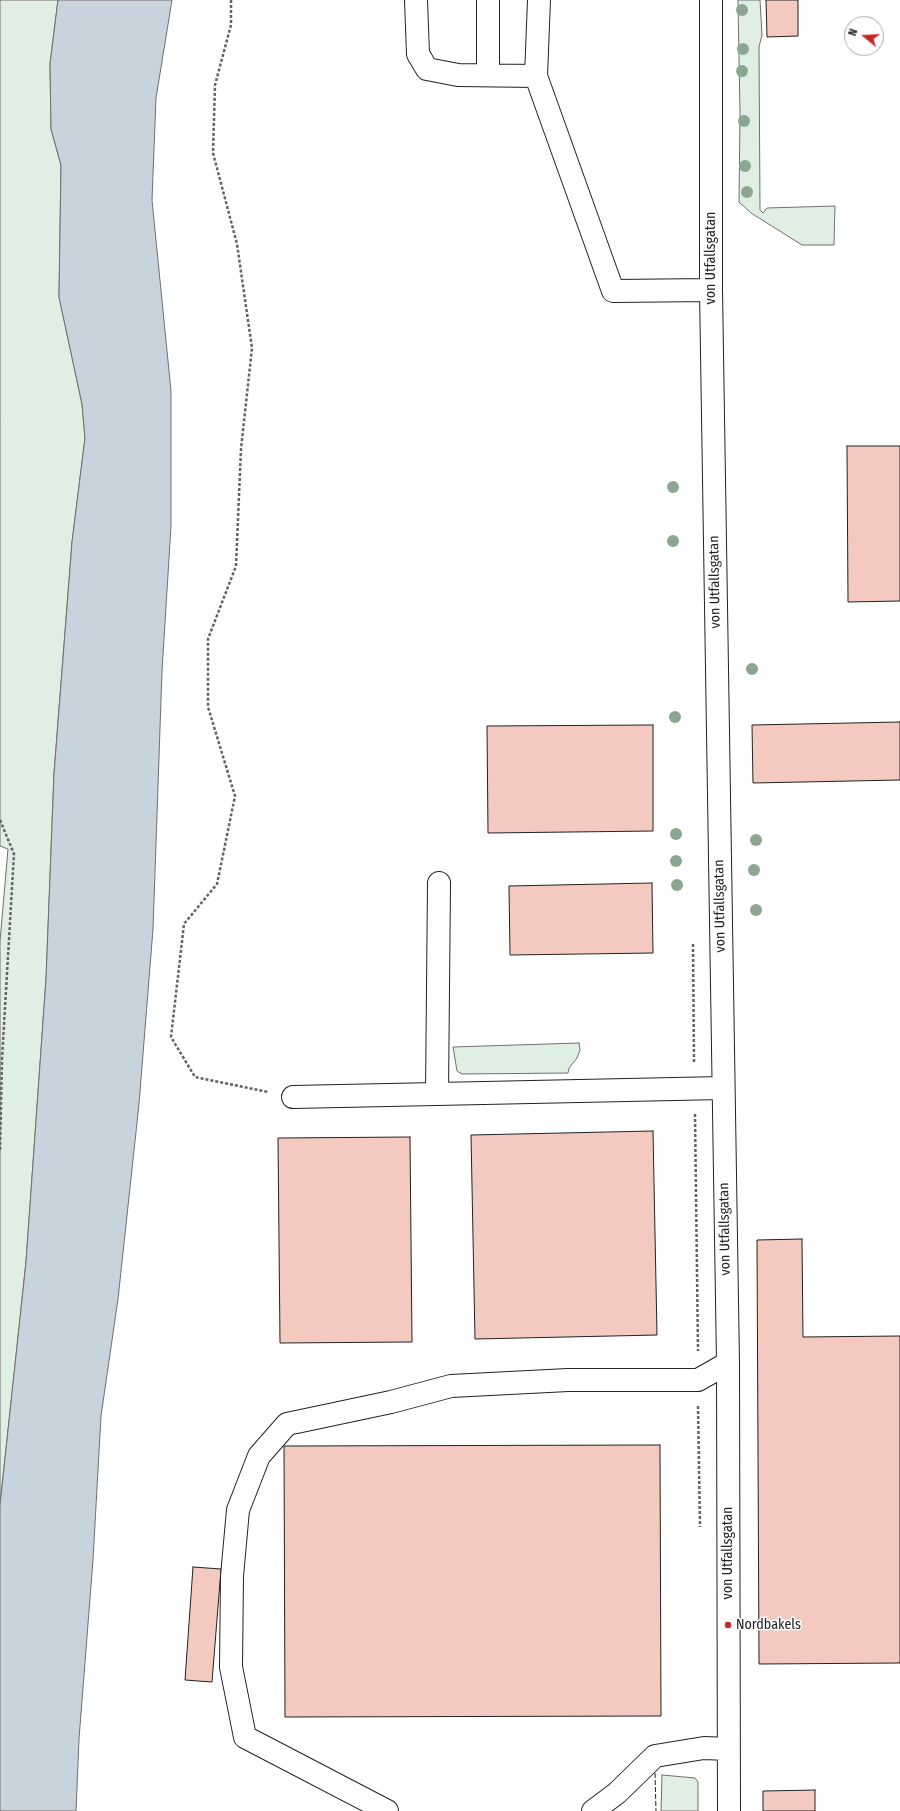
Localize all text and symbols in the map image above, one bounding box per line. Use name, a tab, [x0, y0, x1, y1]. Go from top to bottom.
north arrow	[844, 16, 884, 56]
text: N	[846, 27, 860, 38]
street label: von Utfallsgatan	[703, 212, 719, 304]
street label: von Utfallsgatan	[706, 535, 724, 629]
street label: von Utfallsgatan	[711, 859, 729, 953]
street label: von Utfallsgatan	[716, 1182, 734, 1276]
street label: von Utfallsgatan	[720, 1507, 736, 1599]
place label: Nordbakels	[736, 1617, 801, 1633]
marker: Nordbakels	[723, 1620, 733, 1630]

